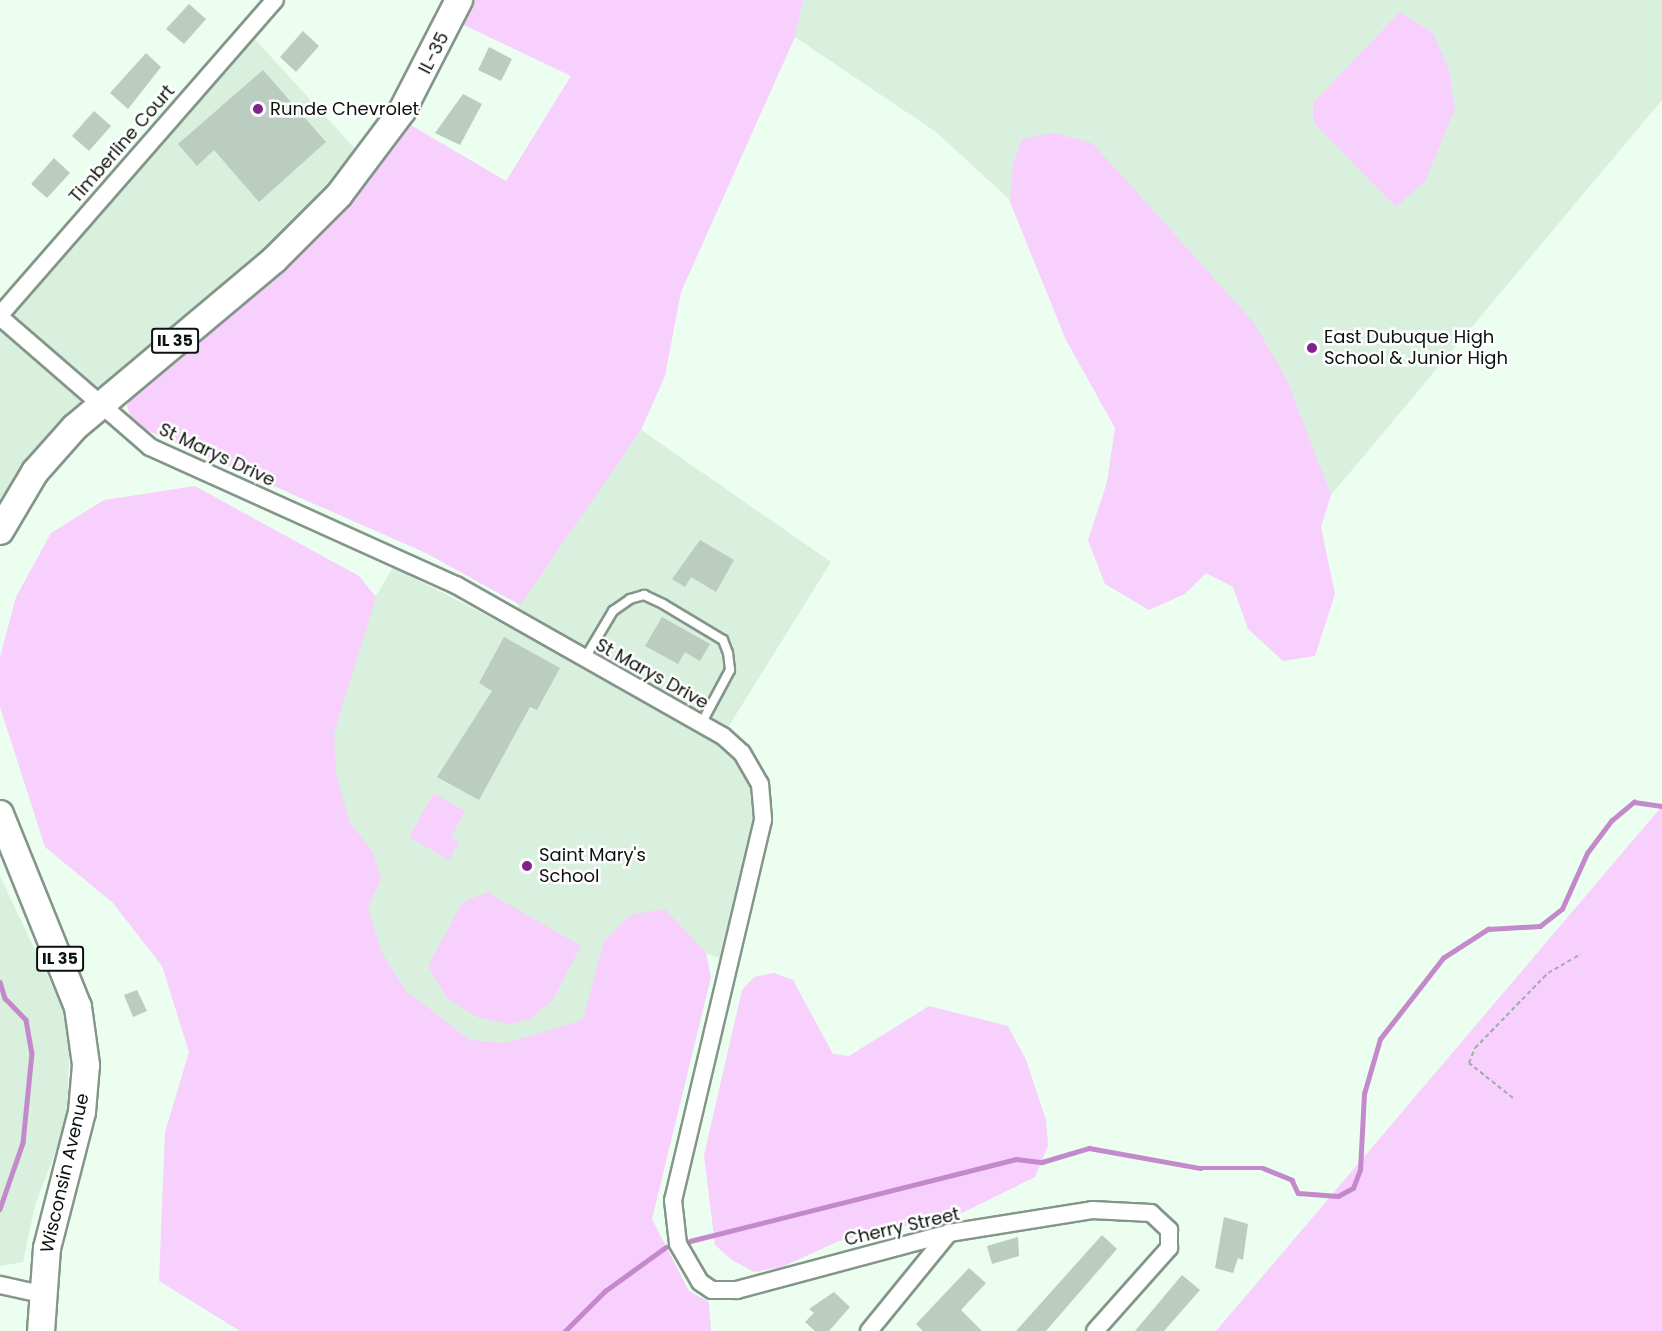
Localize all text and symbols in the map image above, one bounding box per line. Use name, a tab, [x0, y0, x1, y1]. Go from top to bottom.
street label: IL-35	[414, 28, 454, 78]
street label: Timberline Court	[65, 81, 179, 207]
place label: Runde Chevrolet	[270, 98, 419, 120]
marker: Runde Chevrolet	[251, 102, 265, 116]
place label: East Dubuque High School & Junior High	[1324, 327, 1508, 370]
road number: IL 35	[151, 328, 199, 354]
marker: East Dubuque High School & Junior High	[1305, 341, 1319, 355]
street label: St Marys Drive	[155, 419, 279, 491]
street label: St Marys Drive	[592, 634, 712, 714]
place label: Saint Mary's School	[539, 845, 646, 888]
marker: Saint Mary's School	[520, 859, 534, 873]
road number: IL 35	[36, 946, 84, 972]
street label: Wisconsin Avenue	[36, 1091, 94, 1255]
street label: Cherry Street	[842, 1203, 962, 1251]

